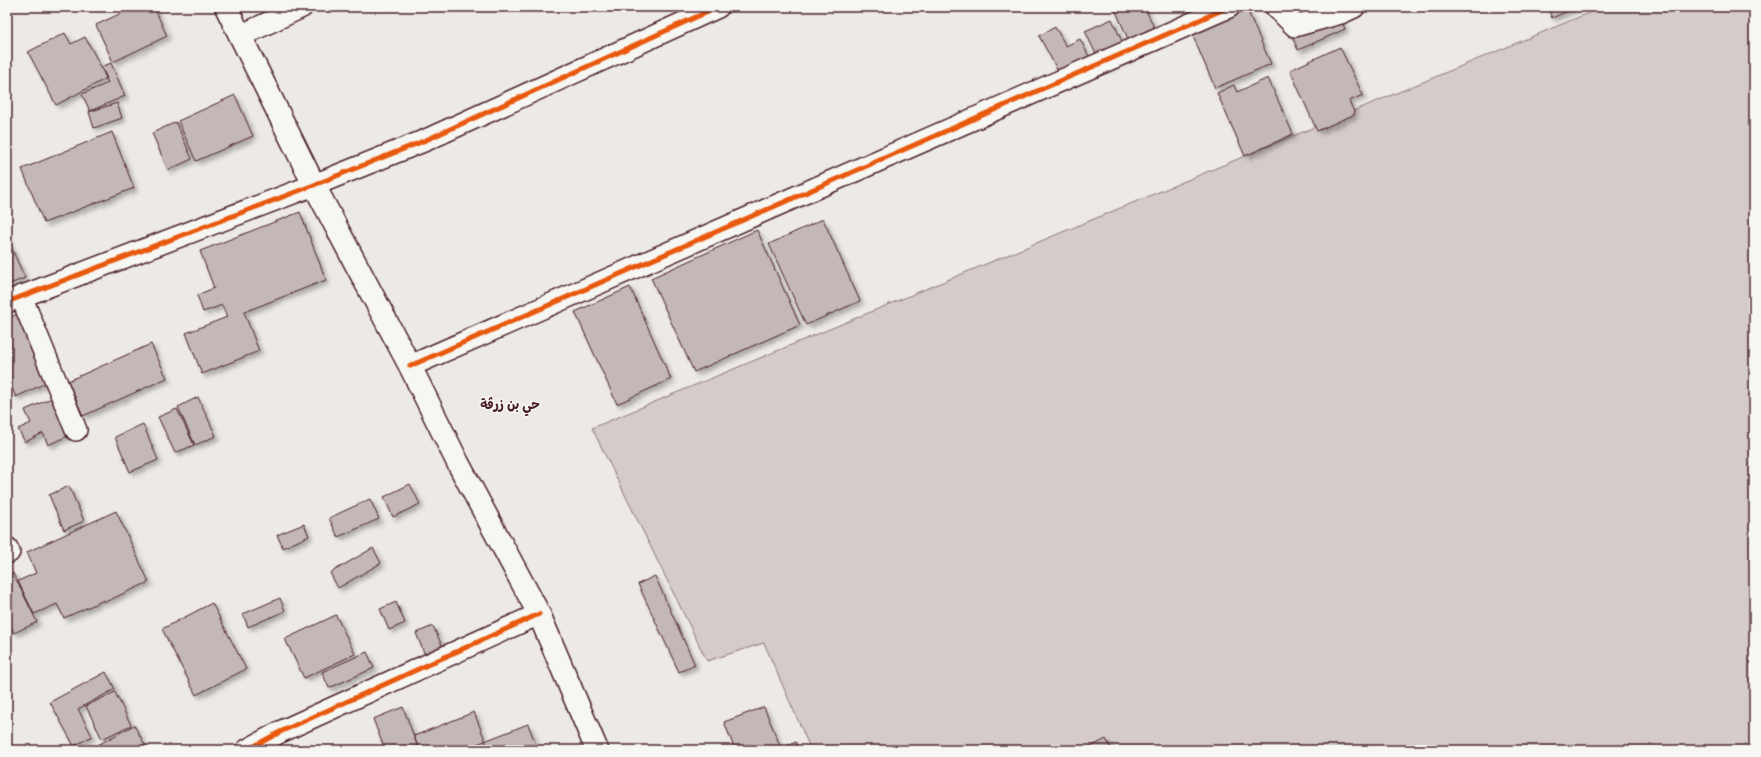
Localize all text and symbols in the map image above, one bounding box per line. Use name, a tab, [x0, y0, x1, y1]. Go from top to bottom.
district label: حي بن زرڤة	[480, 396, 540, 417]

